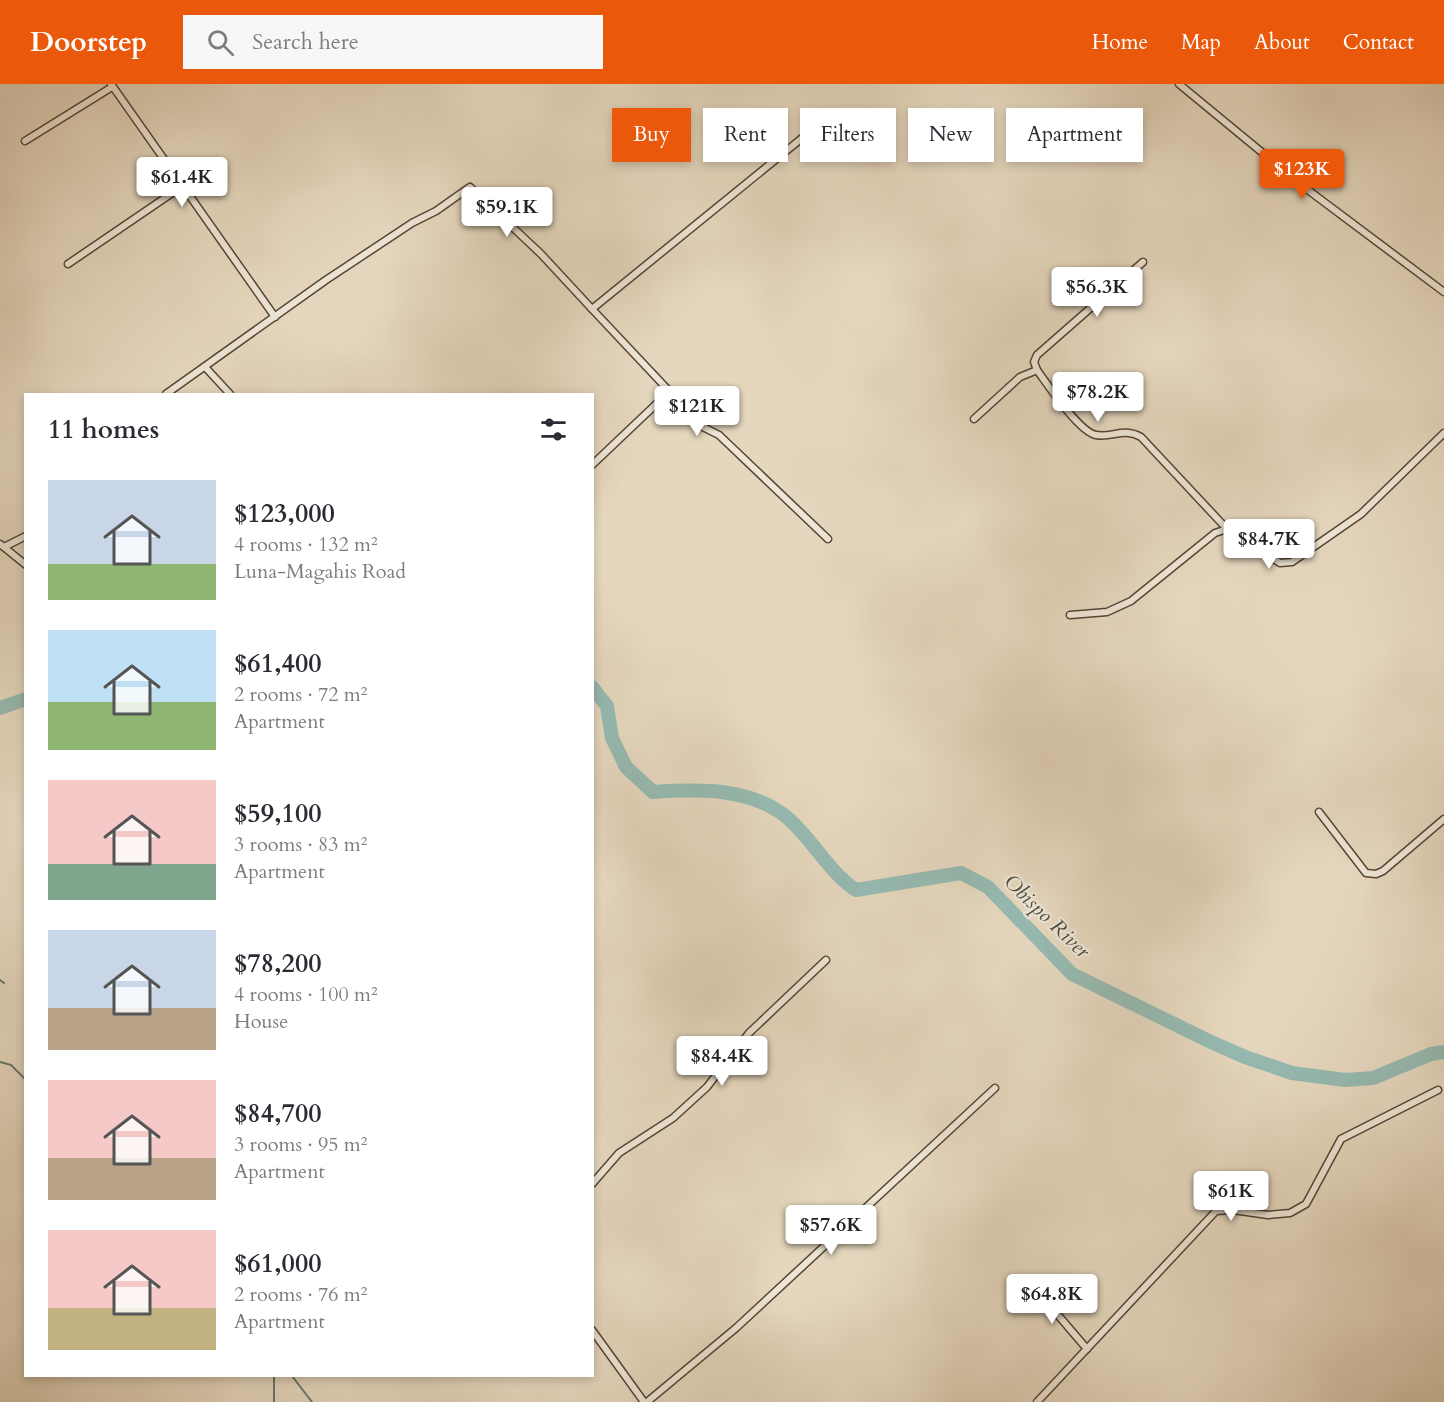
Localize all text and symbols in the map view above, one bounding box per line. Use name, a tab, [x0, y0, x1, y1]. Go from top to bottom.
search box	[183, 15, 603, 69]
text: Doorstep	[30, 23, 147, 61]
icon: search	[204, 26, 237, 59]
text: Search here	[252, 27, 359, 57]
text: Home	[1092, 28, 1148, 57]
text: Map	[1181, 28, 1221, 57]
text: About	[1254, 28, 1310, 57]
text: Contact	[1343, 28, 1414, 57]
chip: Buy	[612, 108, 691, 162]
chip: Rent	[703, 108, 788, 162]
chip: Filters	[800, 108, 896, 162]
chip: New	[908, 108, 994, 162]
chip: Apartment	[1006, 108, 1143, 162]
pin: $123K	[1260, 149, 1344, 200]
text: $123K	[1273, 155, 1331, 182]
pin: $61.4K	[133, 157, 231, 208]
text: $61.4K	[151, 163, 213, 190]
pin: $59.1K	[458, 187, 556, 238]
text: $59.1K	[476, 193, 538, 220]
pin: $56.3K	[1048, 267, 1146, 318]
text: $56.3K	[1066, 273, 1128, 300]
pin: $78.2K	[1049, 372, 1147, 423]
text: $78.2K	[1067, 378, 1129, 405]
pin: $121K	[655, 386, 739, 437]
text: $121K	[668, 392, 726, 419]
text: 11 homes	[48, 412, 159, 447]
icon: filters	[537, 413, 570, 446]
text: $123,000	[234, 496, 335, 531]
icon: home	[96, 504, 168, 576]
pin: $84.7K	[1220, 519, 1318, 570]
text: $84.7K	[1238, 525, 1300, 552]
text: 4 rooms · 132 m²	[234, 531, 378, 558]
text: Luna-Magahis Road	[234, 558, 406, 585]
text: $61,400	[234, 646, 322, 681]
icon: home	[96, 654, 168, 726]
text: 2 rooms · 72 m²	[234, 681, 367, 708]
text: Apartment	[234, 708, 325, 735]
text: $59,100	[234, 796, 322, 831]
icon: home	[96, 804, 168, 876]
text: 3 rooms · 83 m²	[234, 831, 367, 858]
text: Apartment	[234, 858, 325, 885]
water label: Obispo River	[997, 868, 1097, 966]
text: $78,200	[234, 946, 322, 981]
icon: home	[96, 954, 168, 1026]
text: 4 rooms · 100 m²	[234, 981, 378, 1008]
text: House	[234, 1008, 288, 1035]
pin: $84.4K	[673, 1036, 771, 1087]
text: $84.4K	[691, 1042, 753, 1069]
text: $84,700	[234, 1096, 322, 1131]
icon: home	[96, 1104, 168, 1176]
text: 3 rooms · 95 m²	[234, 1131, 367, 1158]
text: Apartment	[234, 1158, 325, 1185]
pin: $61K	[1195, 1171, 1267, 1222]
text: $61K	[1208, 1177, 1254, 1204]
pin: $57.6K	[782, 1205, 880, 1256]
text: $57.6K	[800, 1211, 862, 1238]
text: $61,000	[234, 1246, 322, 1281]
icon: home	[96, 1254, 168, 1326]
pin: $64.8K	[1003, 1274, 1101, 1325]
text: $64.8K	[1021, 1280, 1083, 1307]
text: 2 rooms · 76 m²	[234, 1281, 367, 1308]
text: Apartment	[234, 1308, 325, 1335]

